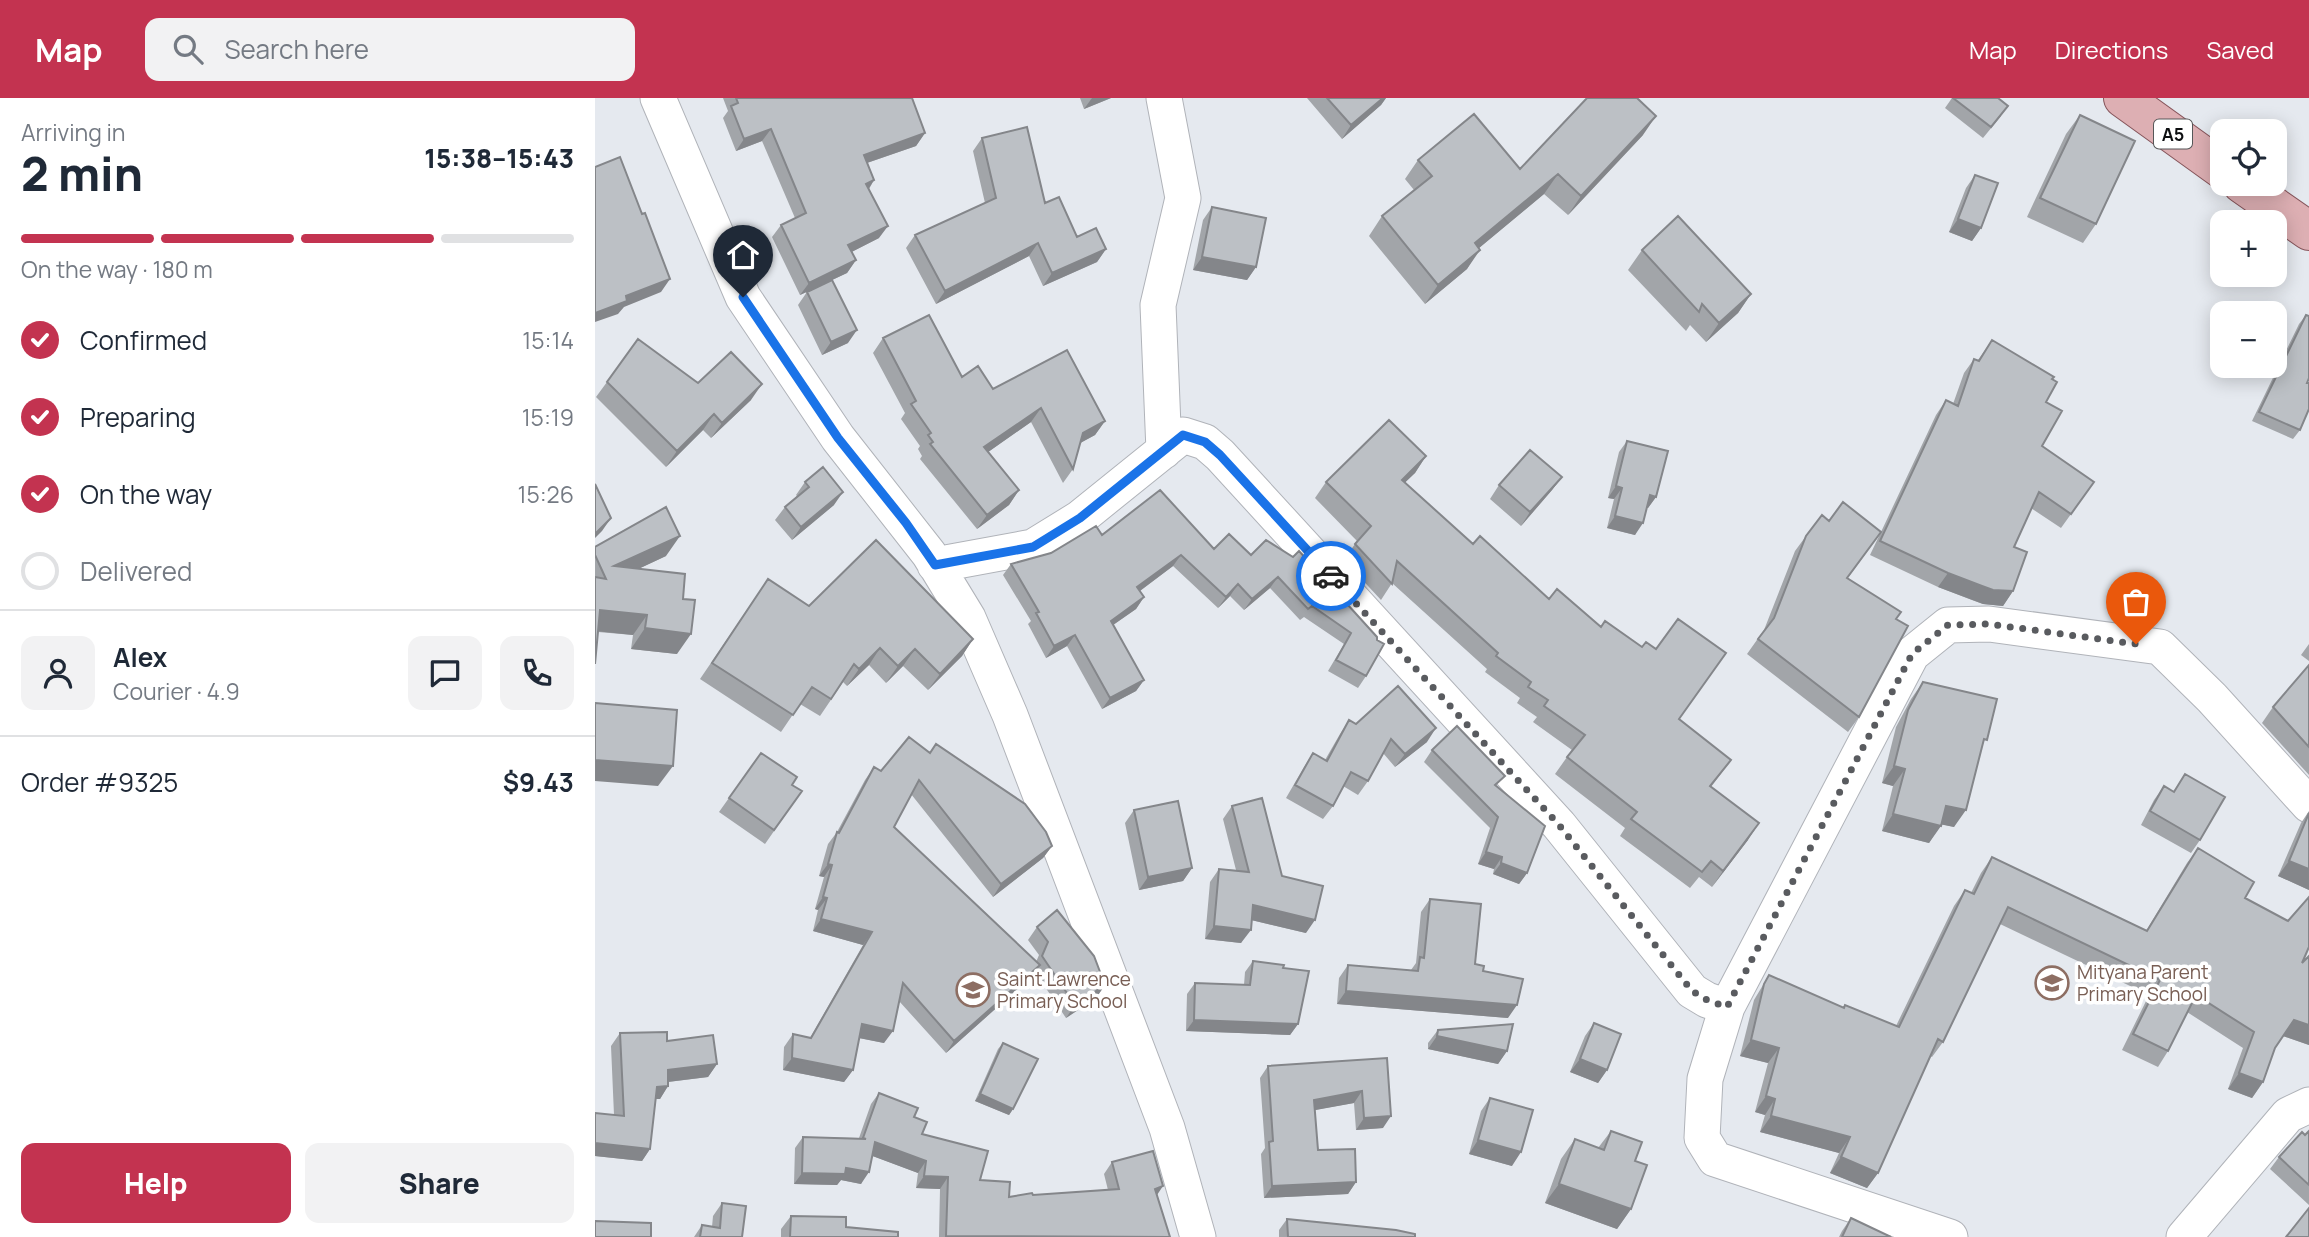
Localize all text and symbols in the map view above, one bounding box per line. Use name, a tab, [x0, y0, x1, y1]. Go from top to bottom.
search box	[145, 18, 635, 81]
text: Map	[35, 27, 103, 72]
icon: search	[169, 30, 207, 68]
text: Search here	[225, 31, 369, 67]
text: Map	[1969, 33, 2017, 66]
text: Directions	[2055, 33, 2168, 66]
text: Saved	[2206, 33, 2274, 66]
text: Arriving in	[21, 116, 126, 148]
map controls	[2210, 119, 2287, 378]
button: locate	[2210, 119, 2287, 196]
road number: A5	[2154, 120, 2192, 149]
text: 15:38–15:43	[424, 140, 574, 176]
text: 2 min	[21, 142, 143, 205]
button: +	[2210, 210, 2287, 287]
pin	[713, 225, 773, 297]
icon: home	[724, 236, 762, 274]
text: On the way · 180 m	[21, 253, 213, 285]
button: −	[2210, 301, 2287, 378]
icon: check	[21, 321, 59, 359]
text: Confirmed	[80, 322, 207, 358]
text: 15:14	[522, 324, 574, 356]
icon: check	[21, 398, 59, 436]
text: Preparing	[80, 399, 196, 435]
text: 15:19	[522, 401, 574, 433]
icon: check	[21, 475, 59, 513]
text: On the way	[80, 476, 212, 512]
text: 15:26	[517, 478, 574, 510]
courier	[1296, 541, 1366, 611]
text: Delivered	[80, 553, 192, 589]
icon: car	[1312, 557, 1350, 595]
pin	[2106, 572, 2166, 644]
icon: bag	[2117, 583, 2155, 621]
button: person	[21, 636, 95, 710]
button: chat	[408, 636, 482, 710]
button: phone	[500, 636, 574, 710]
text: Alex	[113, 639, 167, 675]
text: Courier · 4.9	[113, 675, 240, 707]
text: Order #9325	[21, 764, 178, 800]
text: $9.43	[503, 764, 574, 800]
place label: Mityana Parent Primary School	[2077, 959, 2209, 1007]
school or university icon: Mityana Parent Primary School	[2033, 964, 2071, 1002]
place label: Saint Lawrence Primary School	[997, 966, 1131, 1014]
school or university icon: Saint Lawrence Primary School	[954, 971, 992, 1009]
button: Help	[21, 1143, 291, 1223]
button: Share	[305, 1143, 574, 1223]

